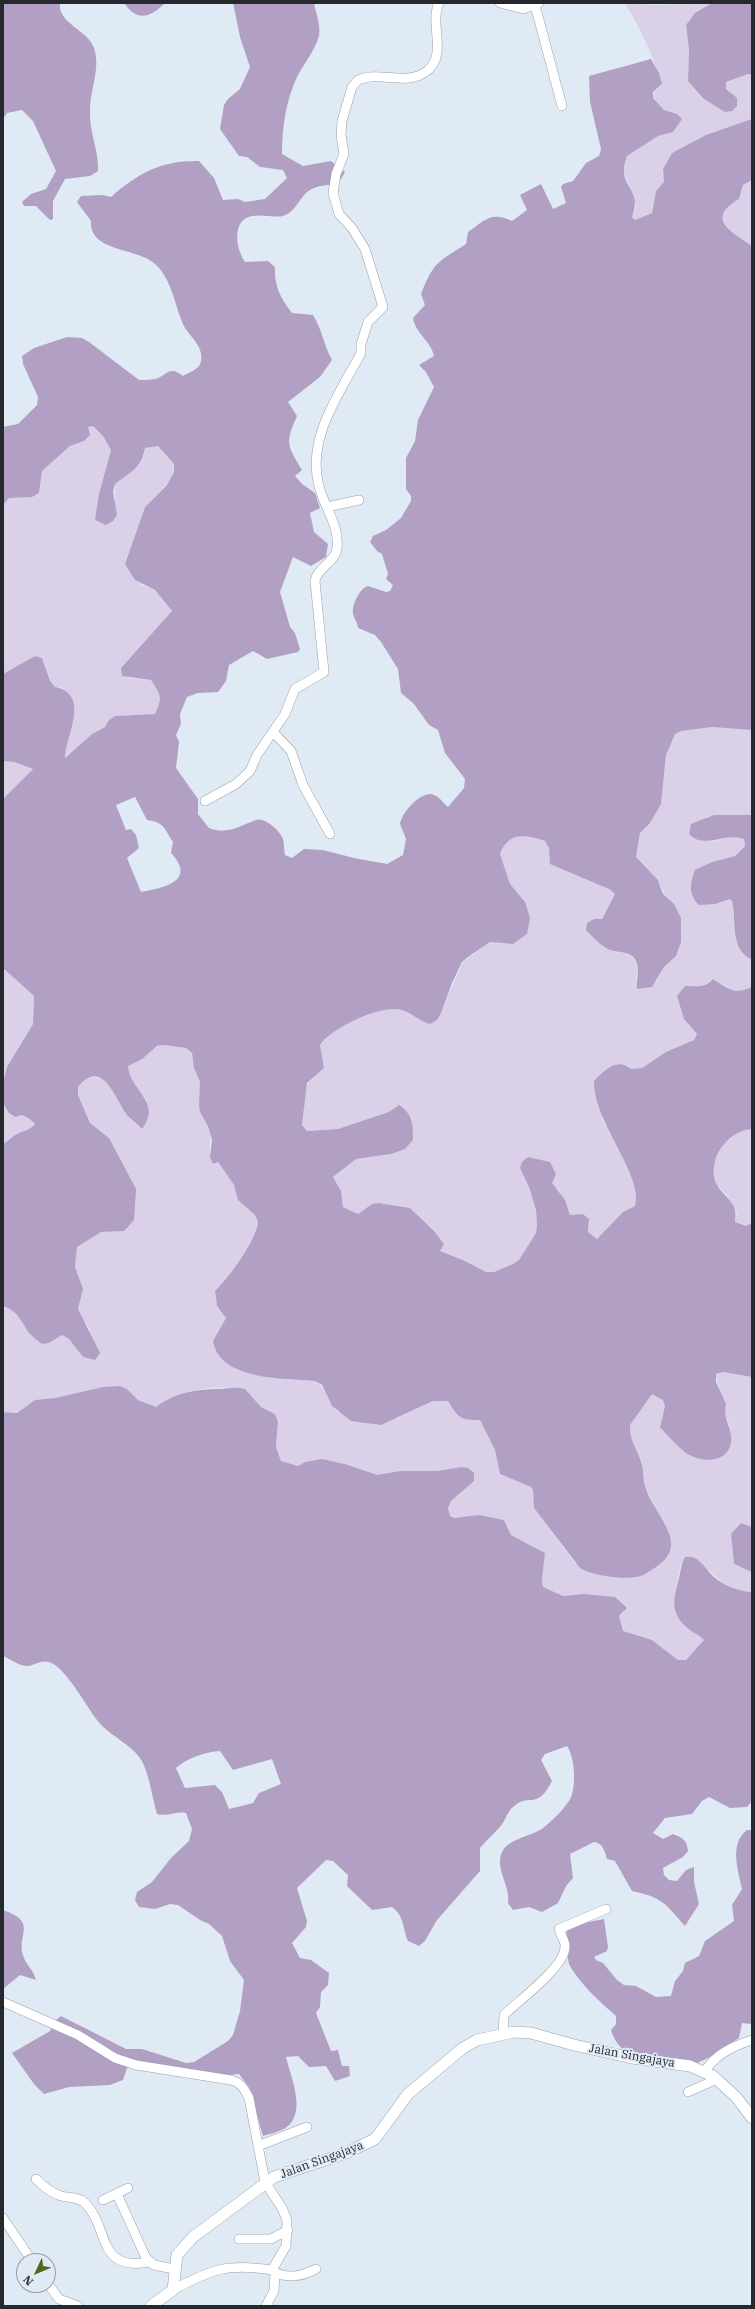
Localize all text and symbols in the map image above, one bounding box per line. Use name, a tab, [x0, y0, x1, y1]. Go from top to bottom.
street label: Jalan Singajaya	[588, 2041, 676, 2071]
street label: Jalan Singajaya	[279, 2138, 365, 2182]
north arrow	[16, 2253, 56, 2293]
text: N	[20, 2273, 36, 2289]

